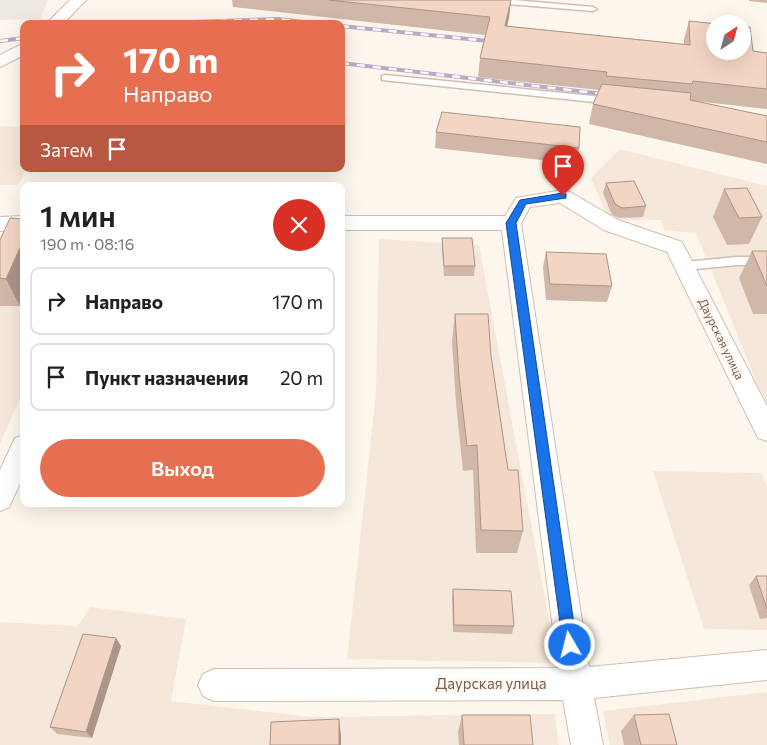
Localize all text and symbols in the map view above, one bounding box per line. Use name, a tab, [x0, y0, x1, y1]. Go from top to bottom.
north arrow	[706, 15, 751, 60]
map controls	[706, 15, 751, 60]
text: 170 m	[123, 37, 218, 80]
icon: right	[40, 40, 105, 105]
text: Направо	[123, 80, 213, 107]
icon: arrive	[103, 135, 131, 163]
text: Затем	[40, 138, 93, 161]
pin	[542, 145, 584, 196]
icon: arrive	[549, 152, 577, 180]
text: 1 мин	[40, 196, 116, 233]
button: close	[273, 199, 325, 251]
text: 190 m · 08:16	[40, 234, 134, 253]
icon: right	[42, 287, 70, 315]
text: Направо	[85, 290, 163, 313]
text: 170 m	[272, 290, 323, 313]
street label: Даурская улица	[696, 296, 748, 382]
icon: arrive	[42, 363, 70, 391]
text: Пункт назначения	[85, 366, 248, 389]
text: 20 m	[280, 366, 323, 389]
button: Выход	[40, 439, 325, 497]
position arrow	[543, 618, 595, 670]
street label: Даурская улица	[436, 674, 546, 692]

